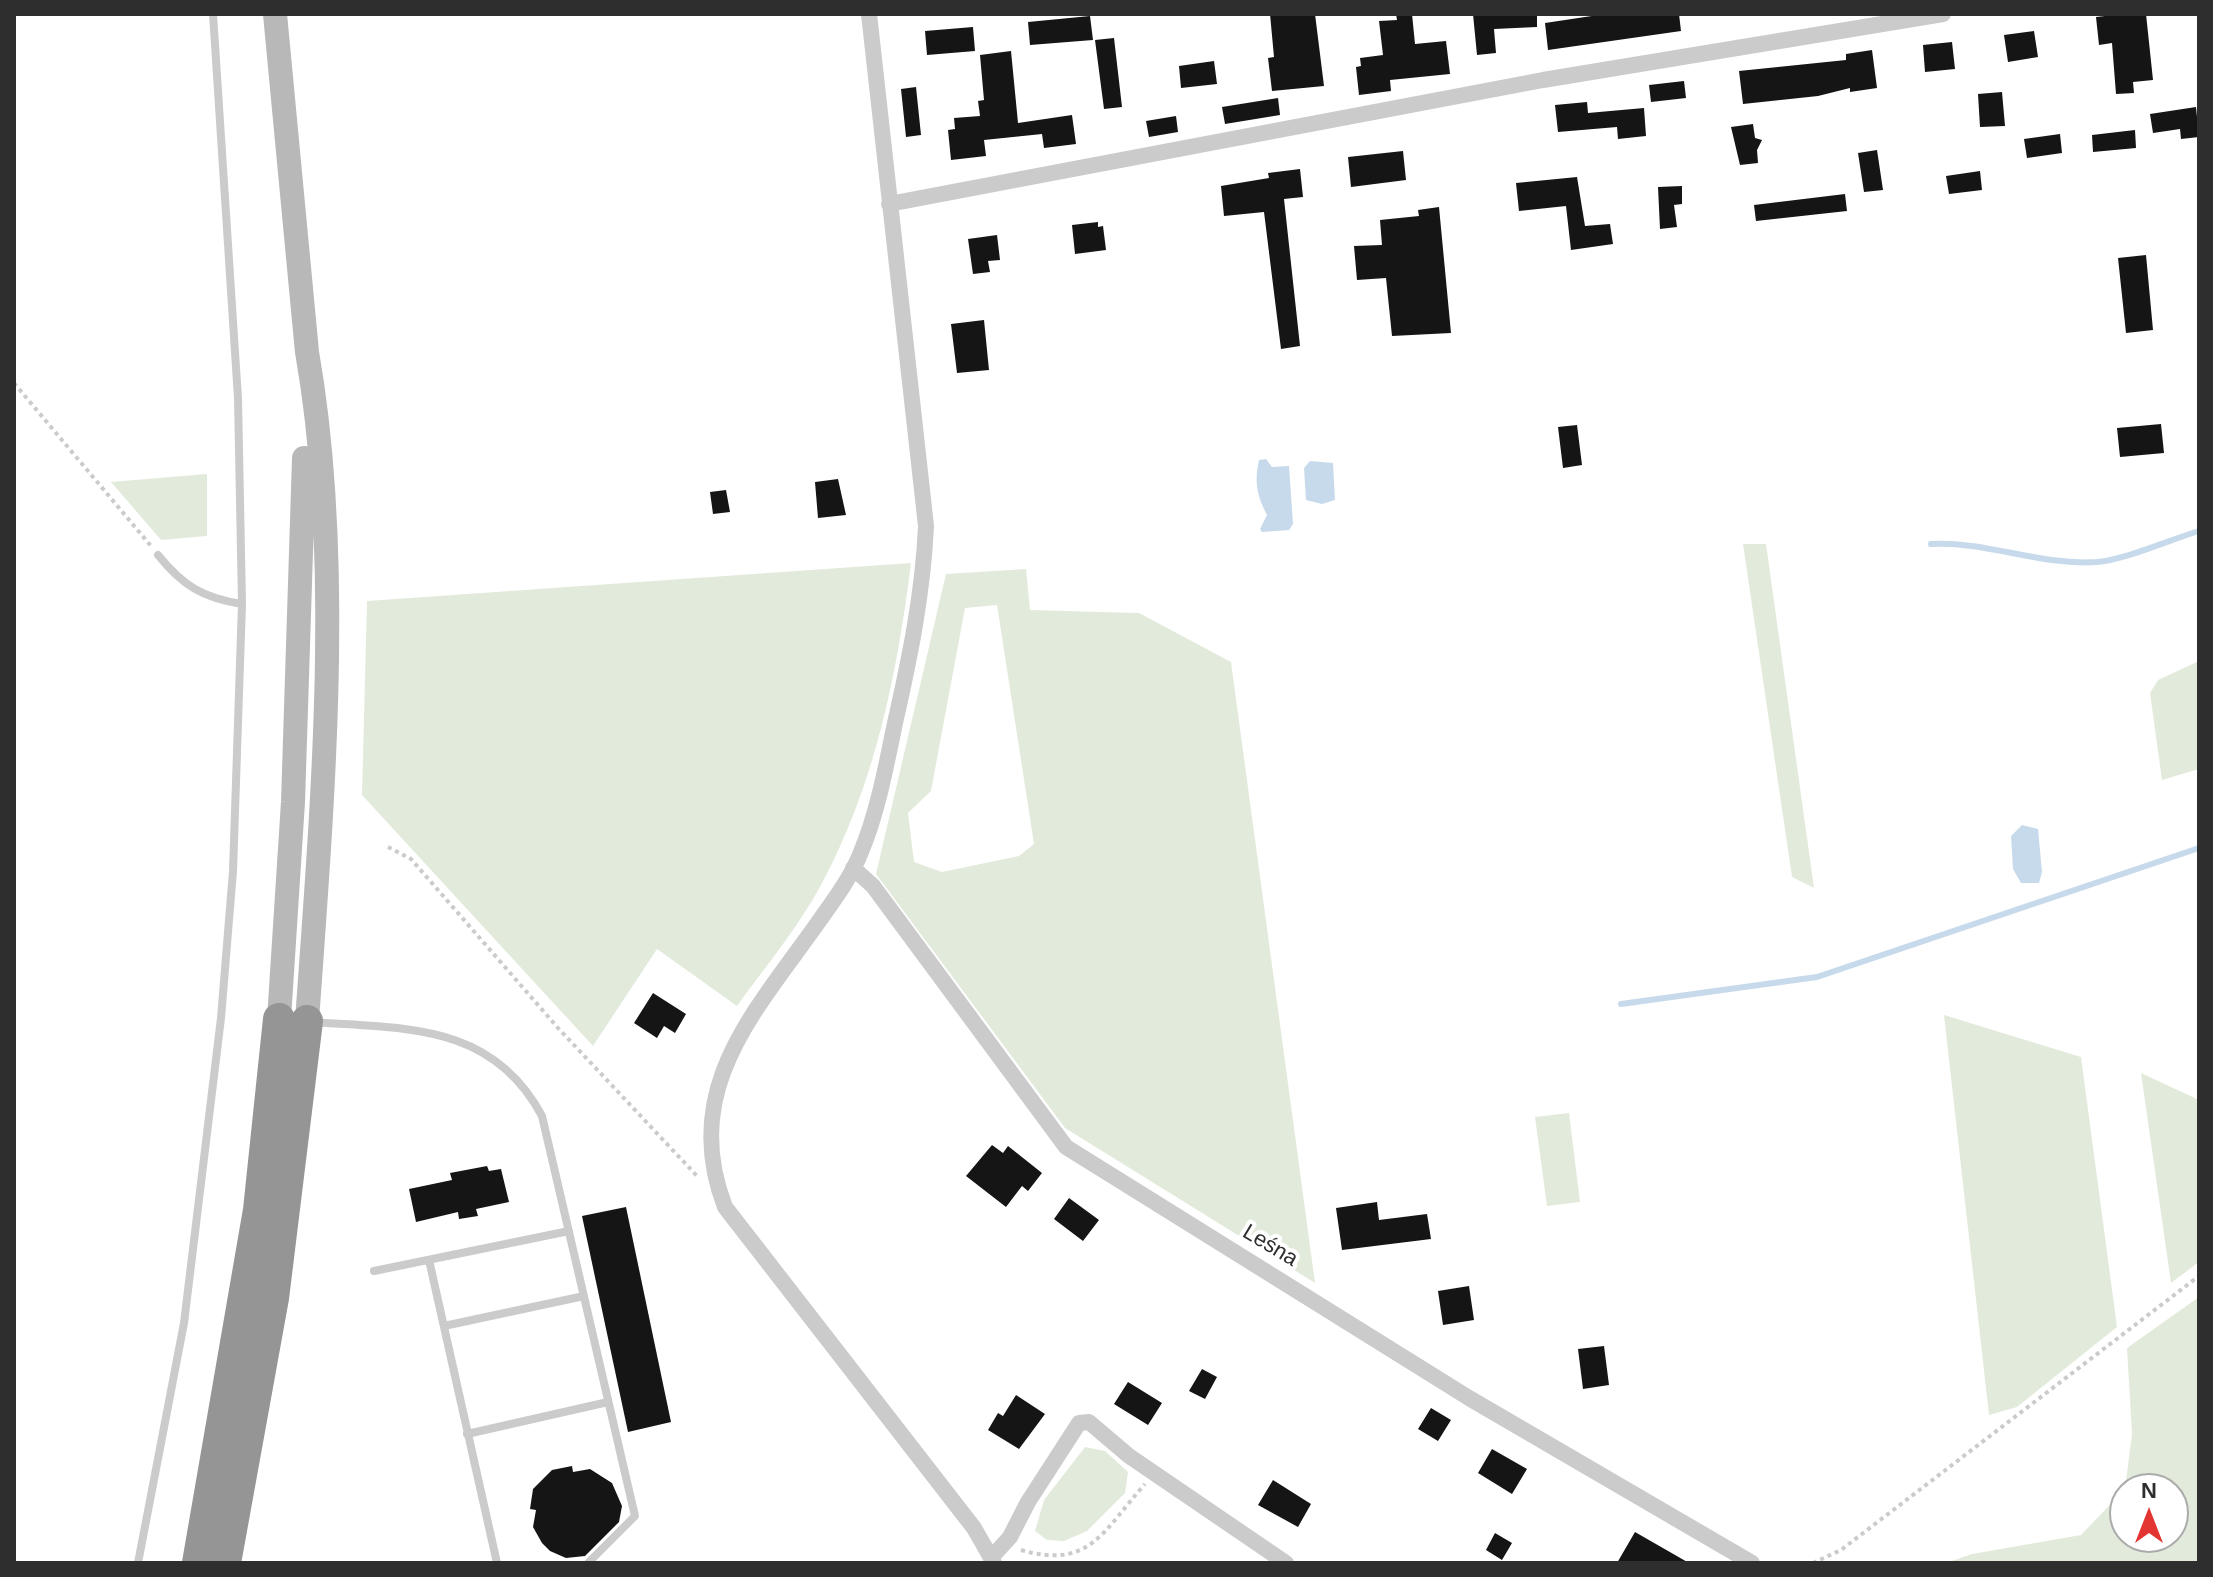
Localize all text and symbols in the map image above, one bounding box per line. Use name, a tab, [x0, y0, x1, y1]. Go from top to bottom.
street label: Leśna	[1238, 1219, 1302, 1273]
north arrow	[2109, 1473, 2189, 1553]
text: N	[2141, 1478, 2157, 1503]

